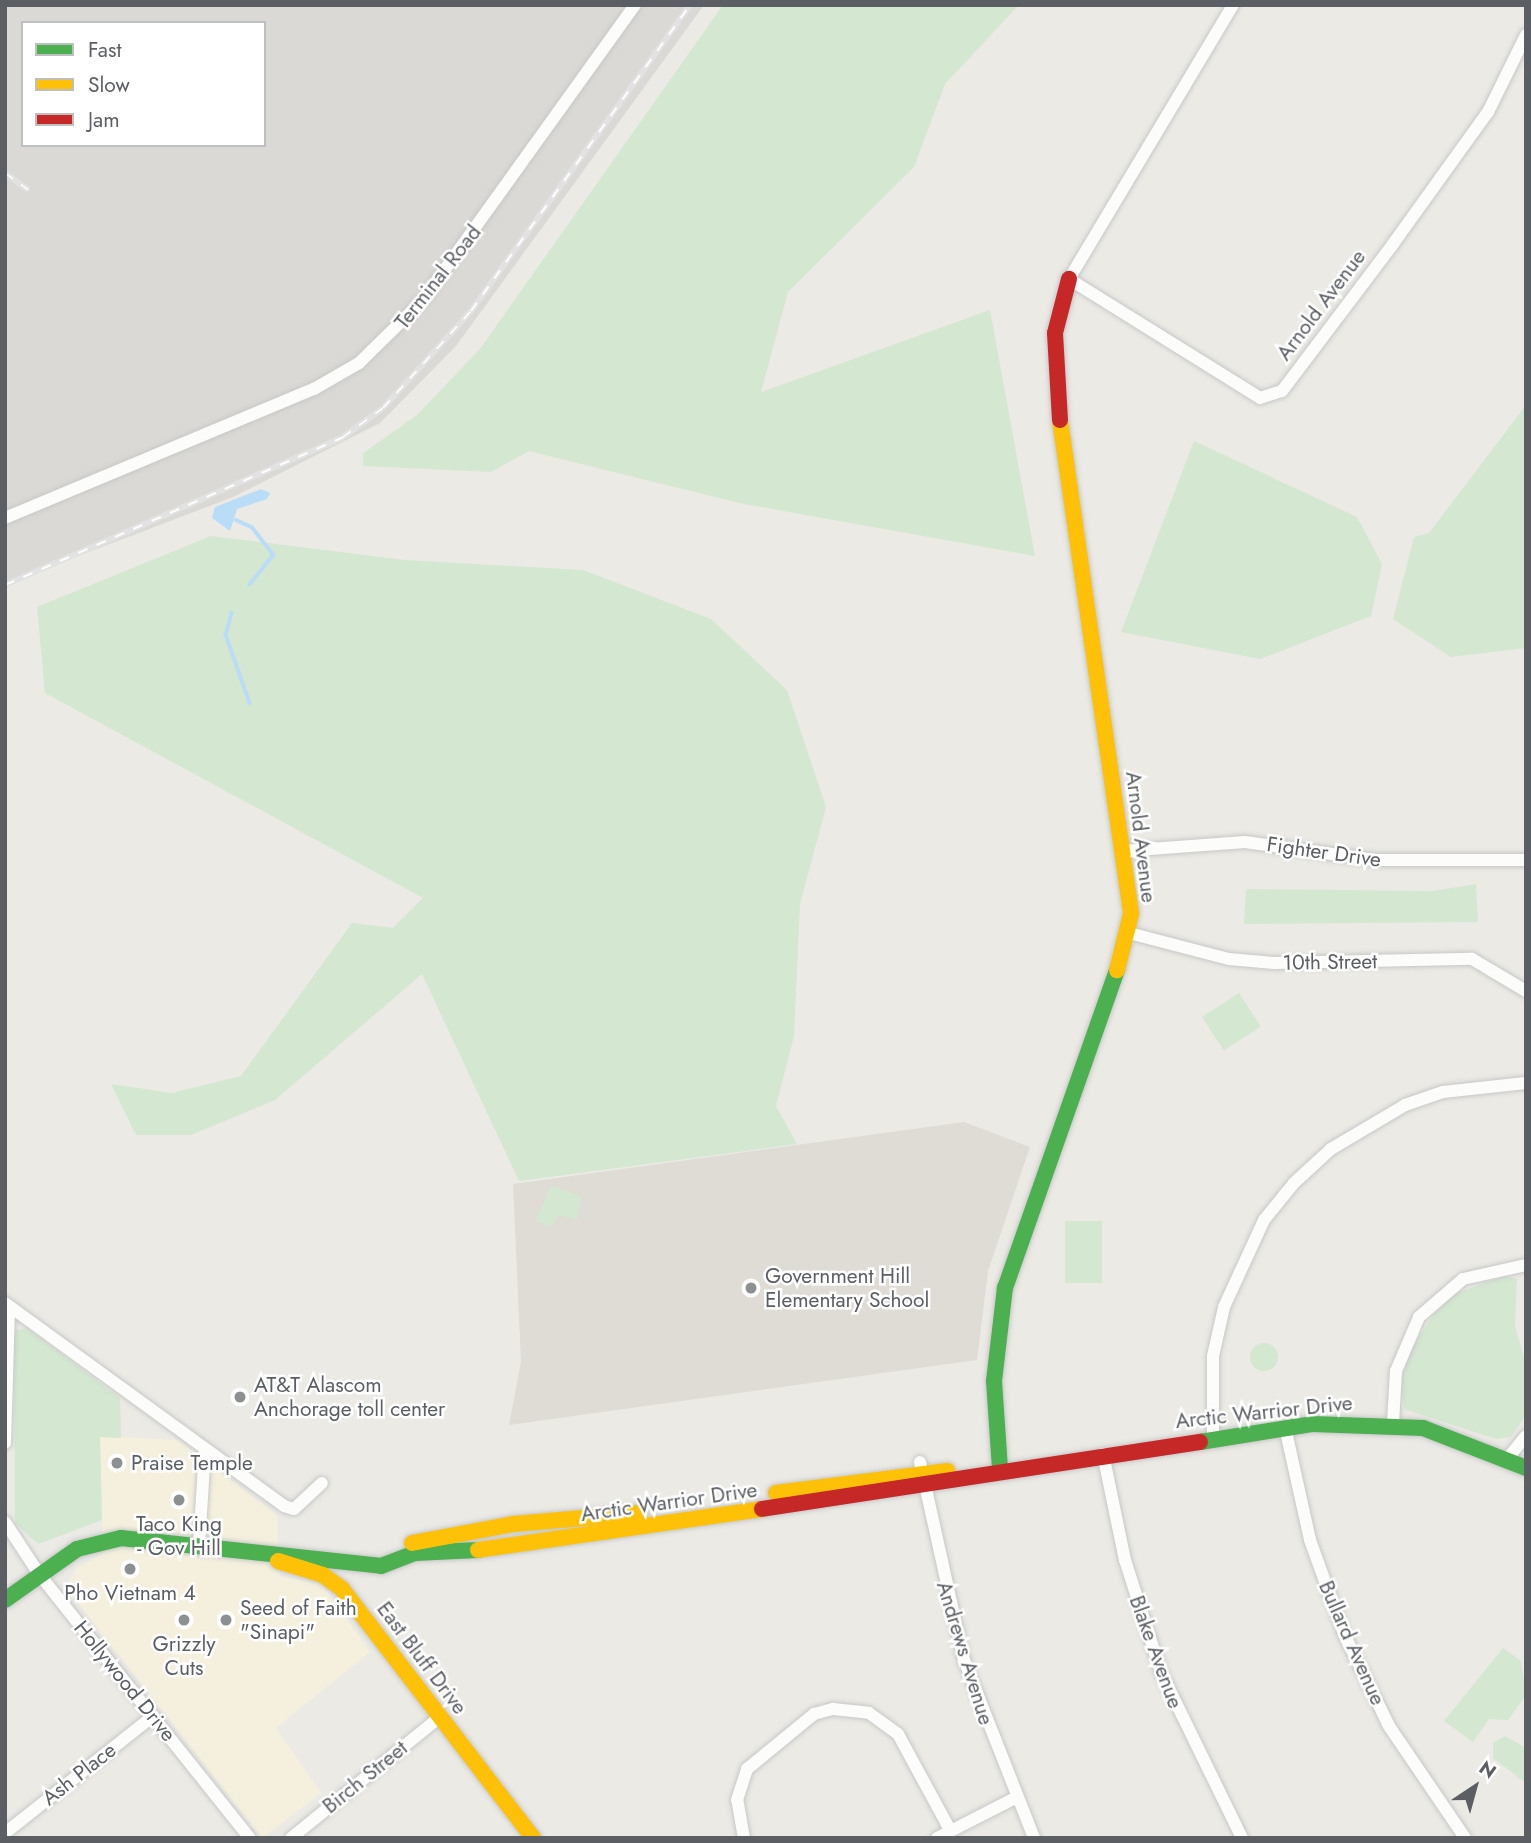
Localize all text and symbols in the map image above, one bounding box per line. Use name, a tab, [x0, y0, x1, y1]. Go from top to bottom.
legend	[21, 21, 266, 147]
text: Fast	[88, 35, 121, 65]
text: Slow	[88, 70, 130, 100]
text: Jam	[88, 105, 120, 135]
street label: Terminal Road	[390, 220, 486, 334]
street label: Arnold Avenue	[1271, 245, 1371, 365]
street label: Arnold Avenue	[1120, 770, 1162, 904]
street label: Fighter Drive	[1265, 832, 1383, 872]
street label: 10th Street	[1283, 949, 1377, 975]
place label: Government Hill Elementary School	[765, 1263, 929, 1313]
marker: Government Hill Elementary School	[743, 1280, 759, 1296]
place label: AT&T Alascom Anchorage toll center	[254, 1372, 445, 1422]
marker: AT&T Alascom Anchorage toll center	[232, 1389, 248, 1405]
street label: Arctic Warrior Drive	[1174, 1390, 1354, 1434]
place label: Praise Temple	[131, 1450, 253, 1476]
marker: Praise Temple	[109, 1455, 125, 1471]
street label: Arctic Warrior Drive	[579, 1477, 759, 1527]
marker: Taco King - Gov Hill	[171, 1492, 187, 1508]
place label: Taco King - Gov Hill	[136, 1511, 222, 1561]
marker: Pho Vietnam 4	[122, 1561, 138, 1577]
street label: Bullard Avenue	[1313, 1577, 1391, 1709]
street label: Andrews Avenue	[931, 1578, 999, 1728]
place label: Pho Vietnam 4	[64, 1580, 196, 1606]
street label: Blake Avenue	[1124, 1592, 1188, 1712]
place label: Seed of Faith "Sinapi"	[240, 1595, 357, 1645]
street label: East Bluff Drive	[372, 1597, 472, 1719]
marker: Grizzly Cuts	[176, 1612, 192, 1628]
marker: Seed of Faith "Sinapi"	[218, 1612, 234, 1628]
street label: Hollywood Drive	[69, 1616, 181, 1746]
place label: Grizzly Cuts	[153, 1631, 215, 1681]
street label: Birch Street	[318, 1735, 412, 1819]
street label: Ash Place	[37, 1737, 121, 1811]
north arrow	[1440, 1752, 1510, 1822]
text: N	[1474, 1754, 1502, 1785]

